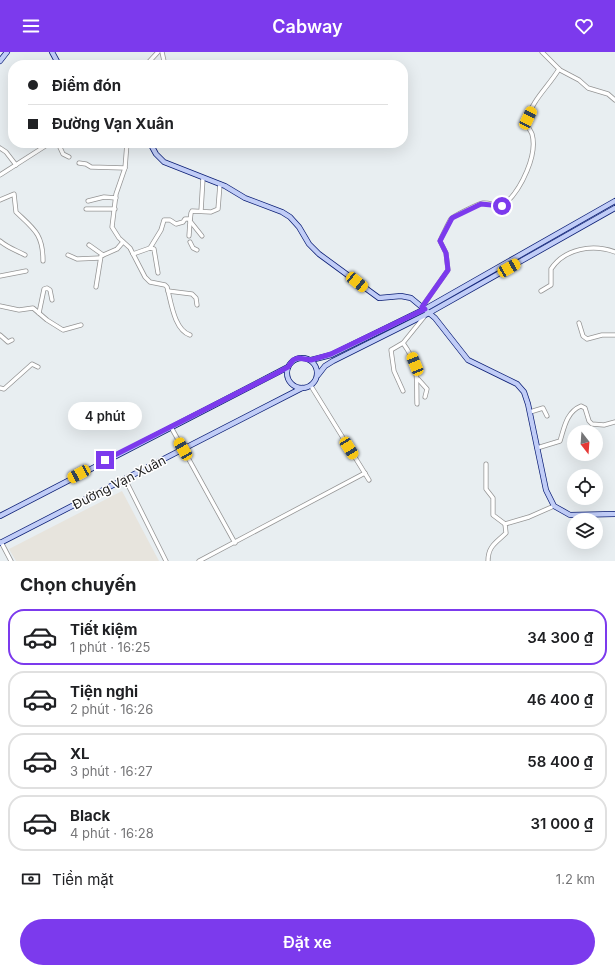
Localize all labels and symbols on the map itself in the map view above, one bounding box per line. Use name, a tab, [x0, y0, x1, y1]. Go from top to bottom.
car	[517, 105, 539, 131]
route start	[493, 197, 511, 215]
car	[496, 257, 522, 279]
car	[344, 270, 370, 294]
car	[405, 351, 425, 377]
callout: 4 phút	[68, 402, 142, 430]
north arrow	[567, 425, 603, 461]
car	[338, 435, 360, 461]
car	[172, 436, 194, 462]
route end	[96, 451, 114, 469]
street label: Đường Vạn Xuân	[70, 452, 168, 512]
car	[66, 463, 92, 485]

